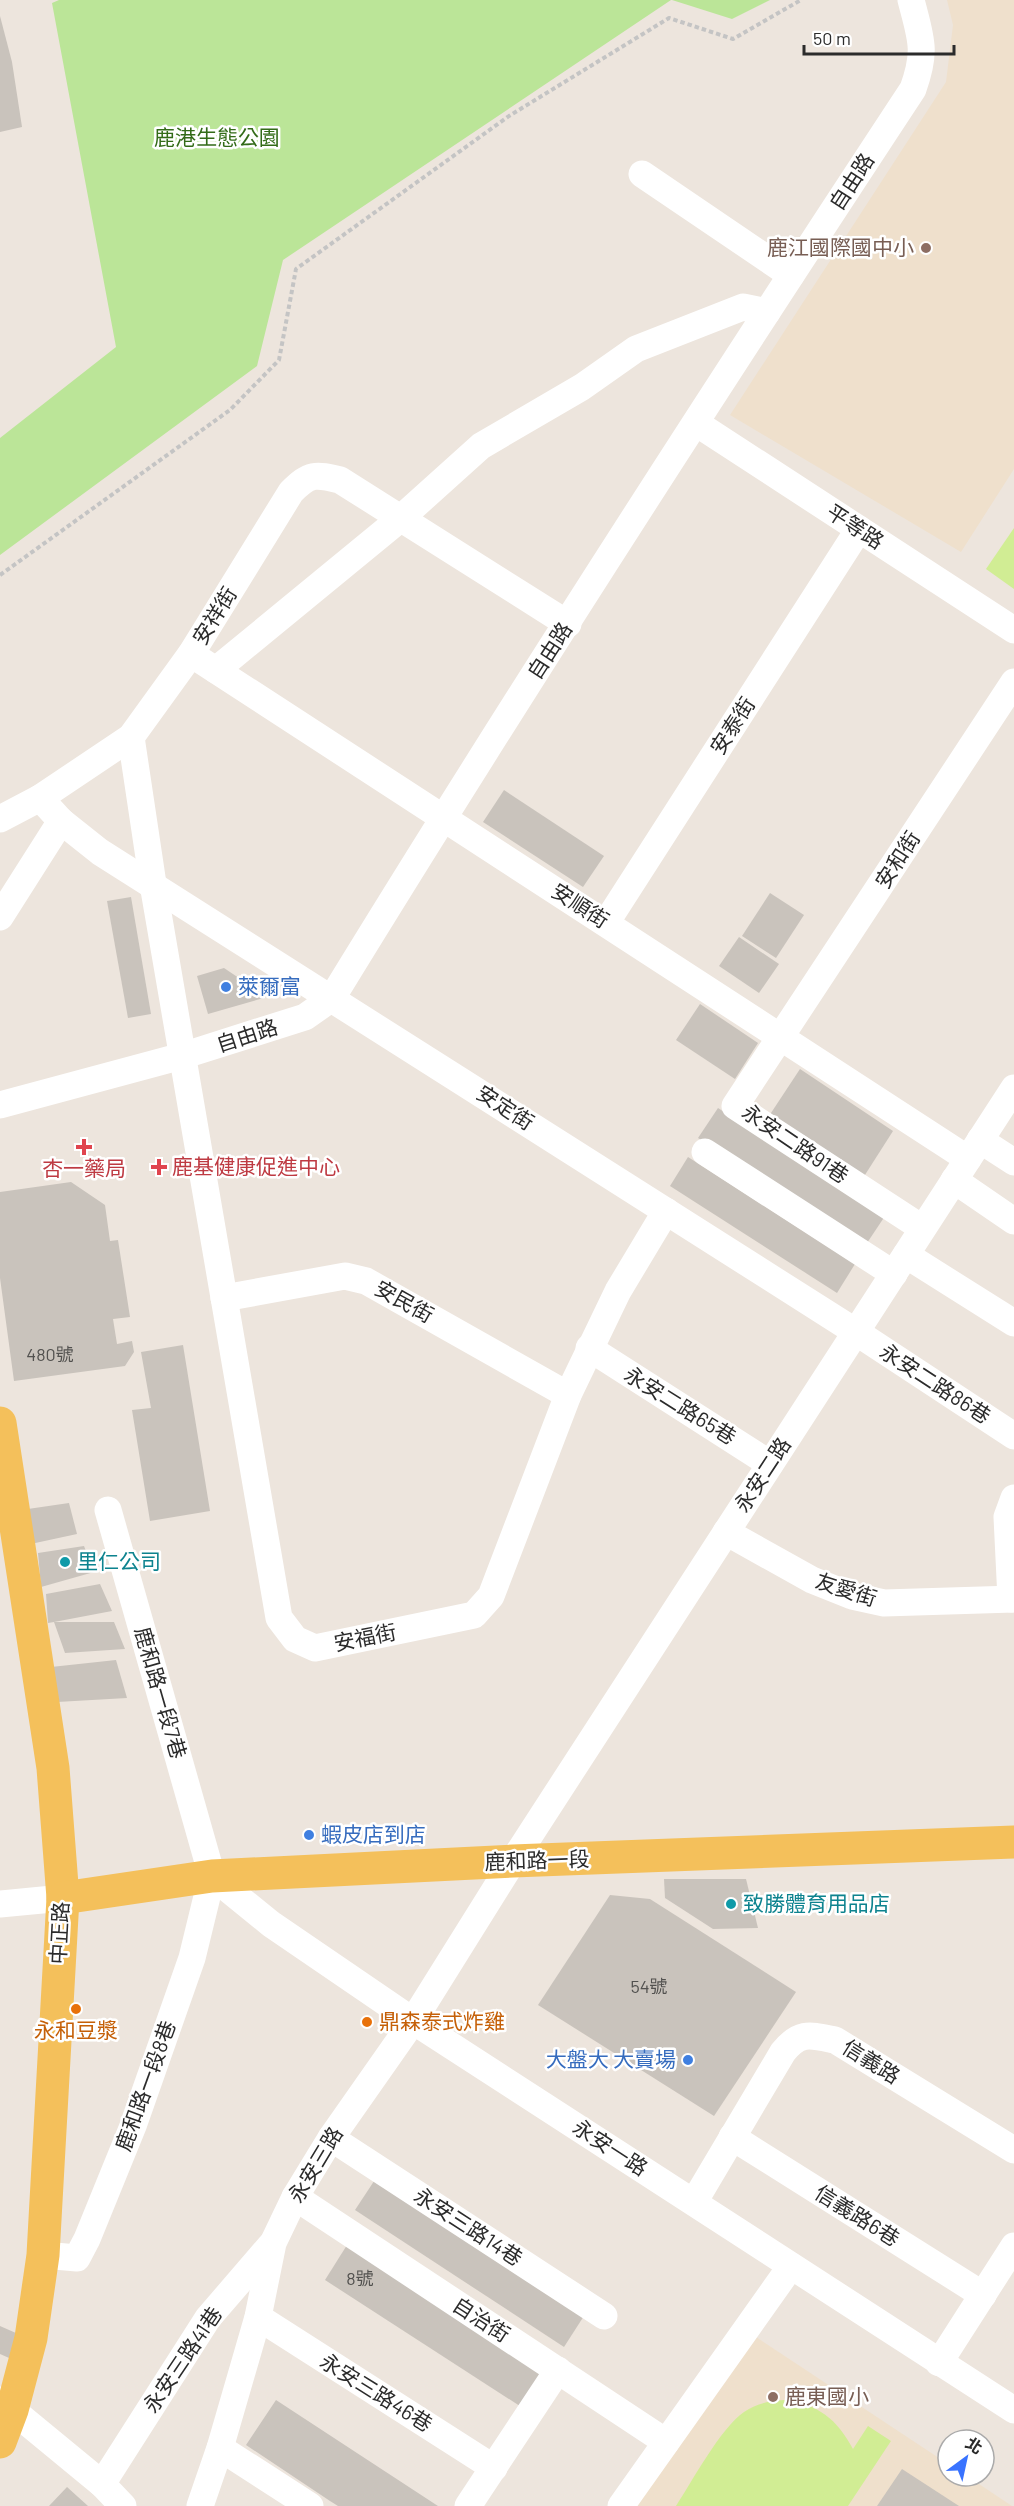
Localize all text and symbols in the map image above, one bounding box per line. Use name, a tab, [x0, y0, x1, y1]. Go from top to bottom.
scale bar	[804, 18, 954, 56]
text: 50 m	[813, 27, 851, 49]
park label: 鹿港生態公園	[154, 124, 280, 149]
street label: 自由路	[823, 148, 878, 214]
place label: 鹿江國際國中小	[767, 234, 914, 259]
marker: 鹿江國際國中小	[919, 241, 933, 255]
street label: 平等路	[823, 498, 889, 553]
street label: 安祥街	[186, 582, 241, 649]
street label: 自由路	[521, 617, 576, 683]
street label: 安泰街	[704, 692, 759, 758]
street label: 安和街	[869, 826, 924, 892]
street label: 安順街	[548, 877, 614, 932]
place label: 萊爾富	[238, 973, 301, 998]
marker: 萊爾富	[219, 980, 233, 994]
street label: 自由路	[213, 1013, 280, 1056]
street label: 安定街	[473, 1079, 539, 1134]
street label: 永安二路91巷	[738, 1098, 854, 1187]
marker: 杏一藥局	[77, 1140, 91, 1154]
place label: 鹿基健康促進中心	[172, 1153, 340, 1178]
place label: 杏一藥局	[42, 1155, 126, 1180]
marker: 鹿基健康促進中心	[150, 1158, 168, 1176]
street label: 安民街	[371, 1274, 438, 1327]
street label: 永安二路86巷	[876, 1338, 996, 1428]
house number: 480號	[26, 1343, 74, 1365]
street label: 永安二路65巷	[620, 1361, 741, 1449]
street label: 永安二路	[728, 1432, 795, 1516]
place label: 里仁公司	[77, 1548, 161, 1573]
marker: 里仁公司	[58, 1555, 72, 1569]
street label: 友愛街	[813, 1567, 880, 1610]
street label: 安福街	[331, 1618, 398, 1655]
street label: 鹿和路一段7巷	[131, 1624, 192, 1761]
place label: 蝦皮店到店	[321, 1821, 426, 1846]
marker: 蝦皮店到店	[302, 1828, 316, 1842]
street label: 鹿和路一段	[484, 1845, 590, 1874]
place label: 致勝體育用品店	[743, 1890, 890, 1915]
marker: 致勝體育用品店	[724, 1897, 738, 1911]
street label: 中正路	[44, 1901, 73, 1965]
house number: 54號	[630, 1975, 668, 1997]
marker: 永和豆漿	[69, 2002, 83, 2016]
place label: 鼎森泰式炸雞	[379, 2008, 505, 2033]
marker: 鼎森泰式炸雞	[360, 2015, 374, 2029]
place label: 永和豆漿	[34, 2017, 118, 2042]
street label: 鹿和路一段8巷	[109, 2017, 180, 2154]
street label: 信義路	[838, 2033, 905, 2088]
place label: 大盤大 大賣場	[546, 2046, 676, 2071]
marker: 大盤大 大賣場	[681, 2053, 695, 2067]
street label: 永安一路	[569, 2113, 653, 2180]
street label: 永安三路	[282, 2122, 347, 2207]
street label: 信義路6巷	[811, 2179, 905, 2250]
street label: 永安三路14巷	[410, 2182, 528, 2270]
house number: 8號	[346, 2267, 374, 2289]
street label: 自治街	[449, 2291, 515, 2346]
street label: 永安三路41巷	[137, 2302, 226, 2417]
street label: 永安三路46巷	[316, 2347, 437, 2436]
place label: 鹿東國小	[785, 2383, 869, 2408]
marker: 鹿東國小	[766, 2390, 780, 2404]
north arrow	[936, 2428, 996, 2488]
text: 北	[963, 2433, 986, 2457]

